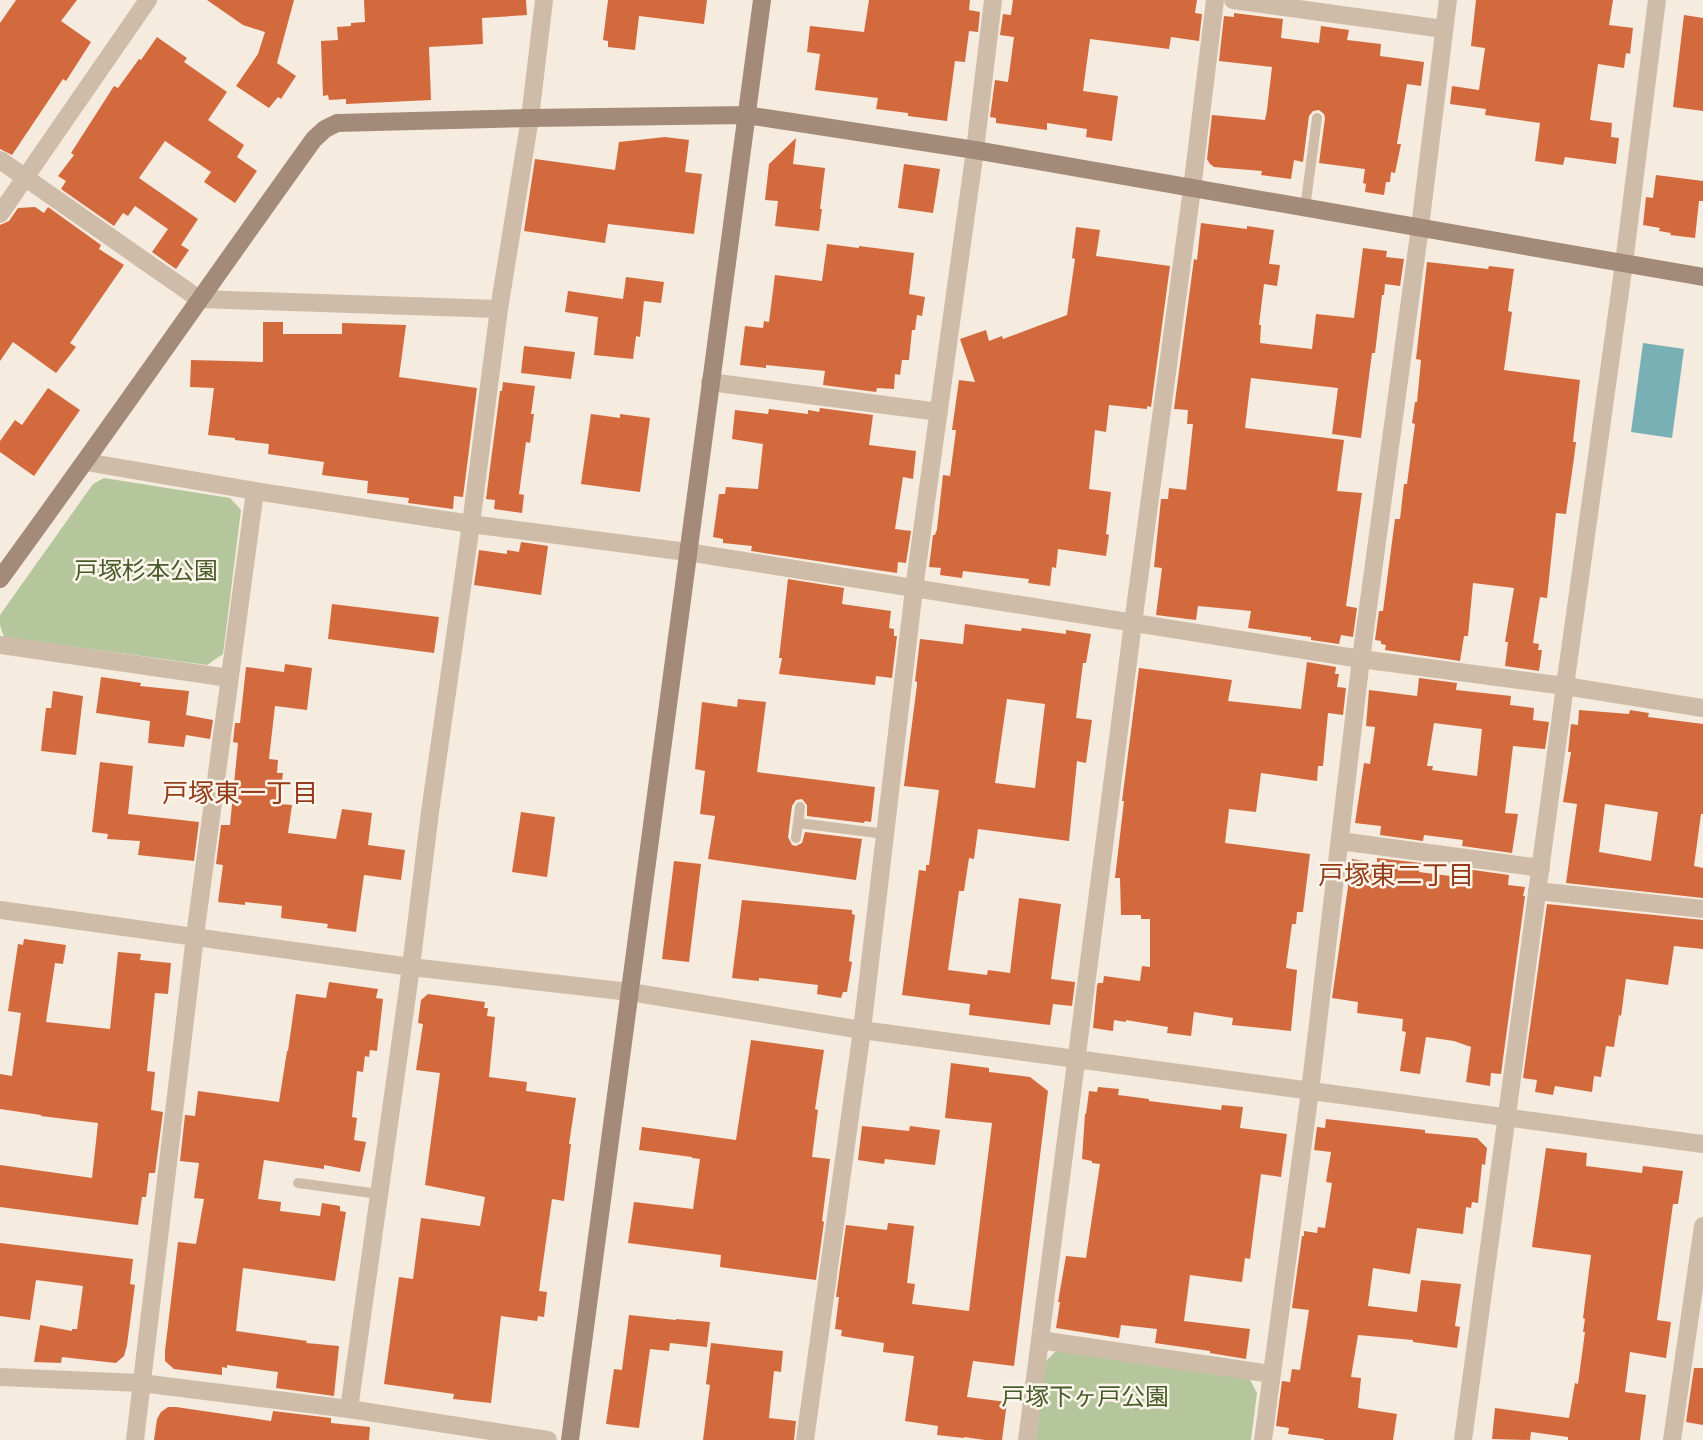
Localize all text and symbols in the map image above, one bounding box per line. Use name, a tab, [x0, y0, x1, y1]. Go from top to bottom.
park label: 戸塚杉本公園	[74, 554, 218, 589]
district label: 戸塚東一丁目	[162, 775, 318, 812]
district label: 戸塚東二丁目	[1318, 857, 1474, 894]
park label: 戸塚下ヶ戸公園	[1001, 1380, 1169, 1415]

